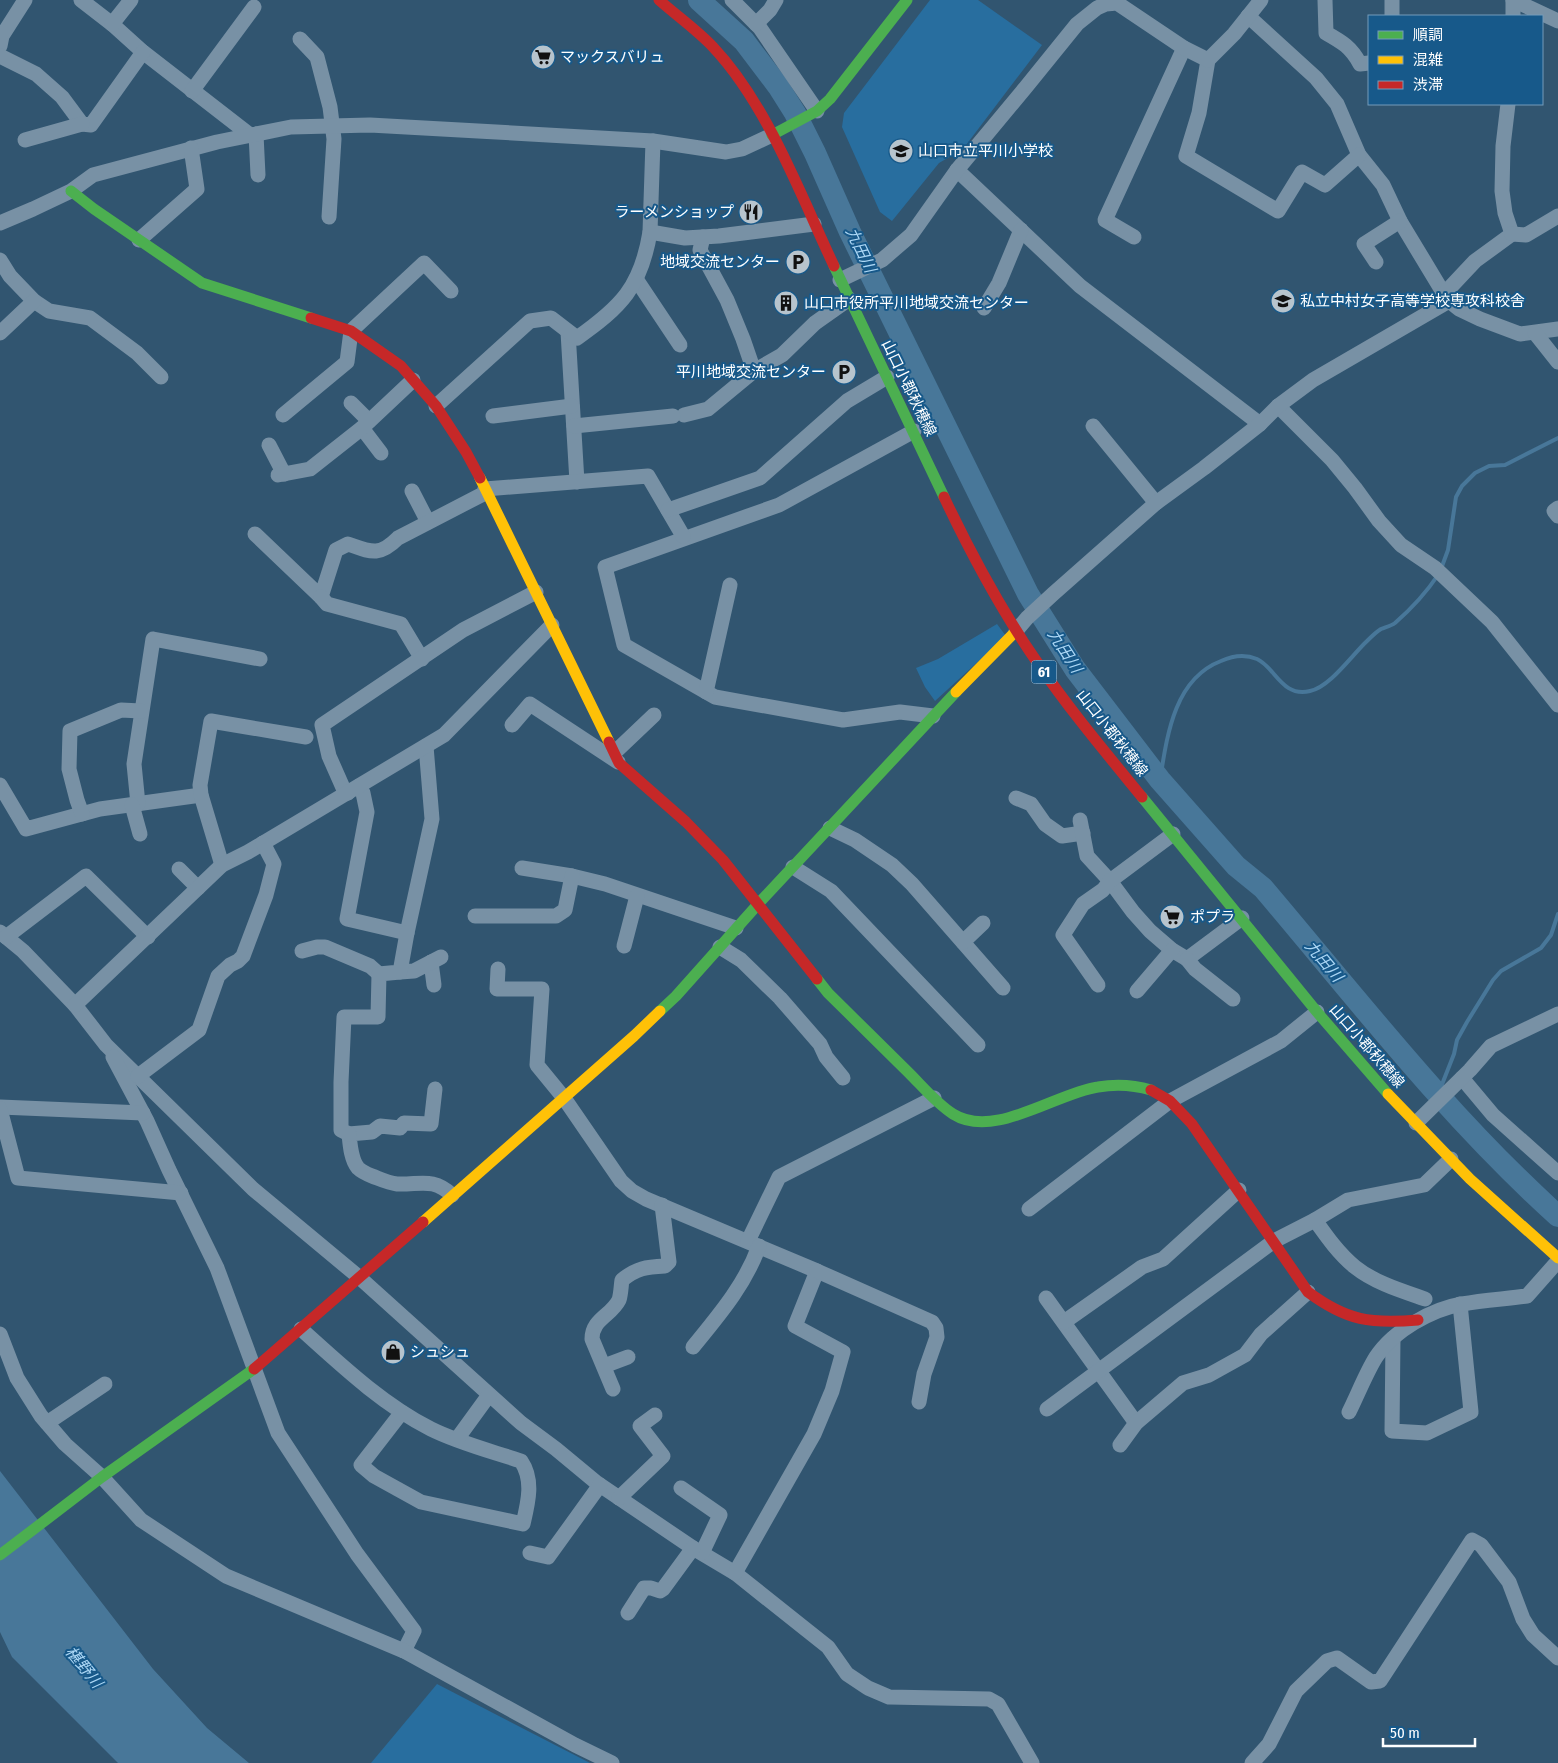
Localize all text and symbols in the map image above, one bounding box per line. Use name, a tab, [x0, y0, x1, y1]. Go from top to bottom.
legend	[1368, 15, 1543, 105]
text: 順調	[1413, 26, 1443, 44]
supermarket icon: マックスバリュ	[530, 44, 556, 70]
place label: マックスバリュ	[560, 48, 665, 66]
text: 混雑	[1413, 51, 1443, 69]
text: 渋滞	[1413, 76, 1443, 94]
school or university icon: 山口市立平川小学校	[888, 138, 914, 164]
place label: 山口市立平川小学校	[918, 142, 1053, 160]
restaurant icon: ラーメンショップ	[738, 199, 764, 225]
place label: ラーメンショップ	[615, 203, 734, 221]
water label: 九田川	[842, 224, 881, 278]
parking icon: 地域交流センター	[785, 249, 811, 275]
place label: 地域交流センター	[660, 253, 780, 271]
school or university icon: 私立中村女子高等学校専攻科校舎	[1270, 288, 1296, 314]
building icon: 山口市役所平川地域交流センター	[773, 290, 799, 316]
place label: 私立中村女子高等学校専攻科校舎	[1300, 292, 1525, 310]
place label: 山口市役所平川地域交流センター	[804, 294, 1029, 312]
street label: 山口小郡秋穂線	[878, 337, 940, 439]
parking icon: 平川地域交流センター	[831, 359, 857, 385]
place label: 平川地域交流センター	[676, 363, 826, 381]
water label: 九田川	[1044, 626, 1087, 678]
road number: 61	[1032, 660, 1056, 684]
street label: 山口小郡秋穂線	[1073, 686, 1151, 780]
supermarket icon: ポプラ	[1159, 904, 1185, 930]
place label: ポプラ	[1190, 908, 1235, 926]
water label: 九田川	[1301, 937, 1348, 987]
street label: 山口小郡秋穂線	[1326, 1000, 1408, 1092]
shop icon: シュシュ	[380, 1339, 406, 1365]
place label: シュシュ	[410, 1343, 470, 1361]
water label: 椹野川	[62, 1642, 108, 1693]
scale bar	[1383, 1716, 1476, 1748]
text: 50 m	[1390, 1724, 1420, 1742]

